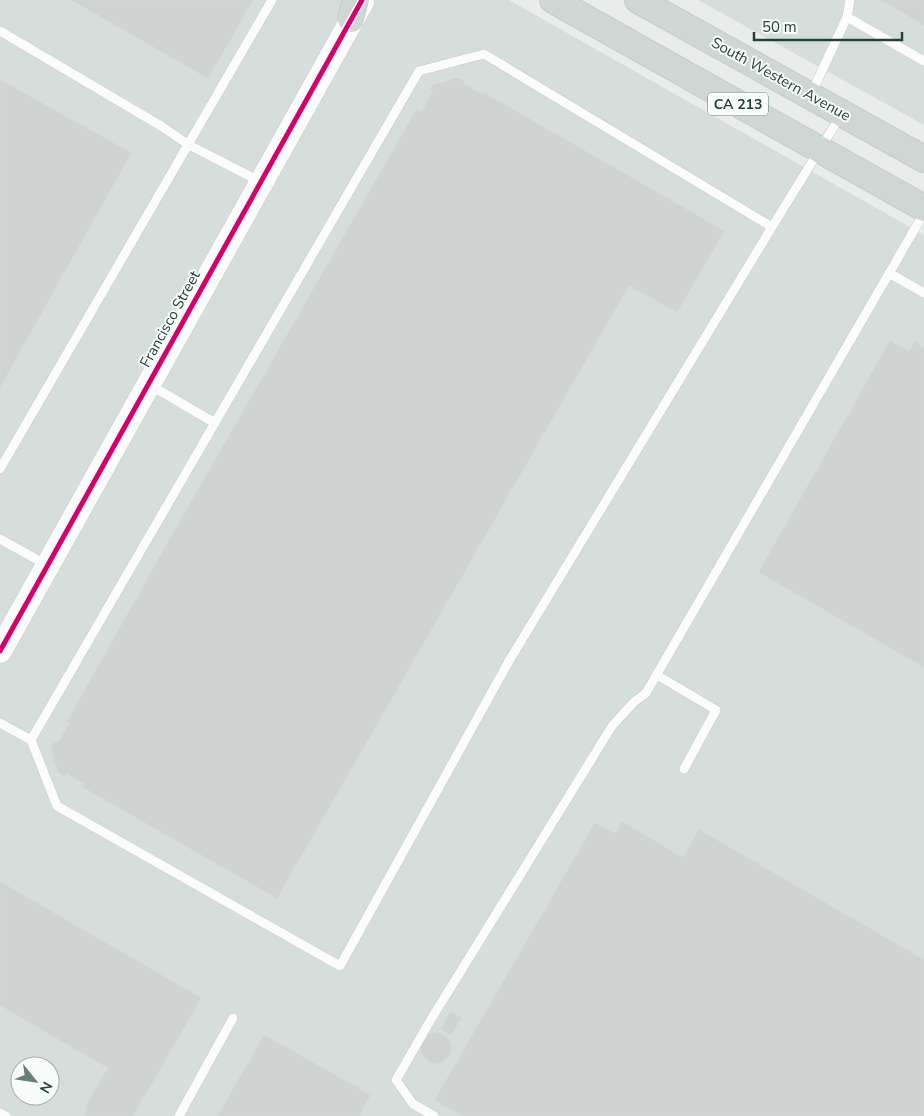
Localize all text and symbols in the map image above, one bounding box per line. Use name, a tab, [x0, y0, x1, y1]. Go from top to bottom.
scale bar	[754, 10, 902, 42]
text: 50 m	[762, 17, 797, 37]
street label: South Western Avenue	[708, 32, 854, 126]
road number: CA 213	[708, 92, 768, 116]
street label: Francisco Street	[135, 267, 205, 371]
north arrow	[10, 1056, 60, 1106]
text: N	[35, 1078, 57, 1097]

